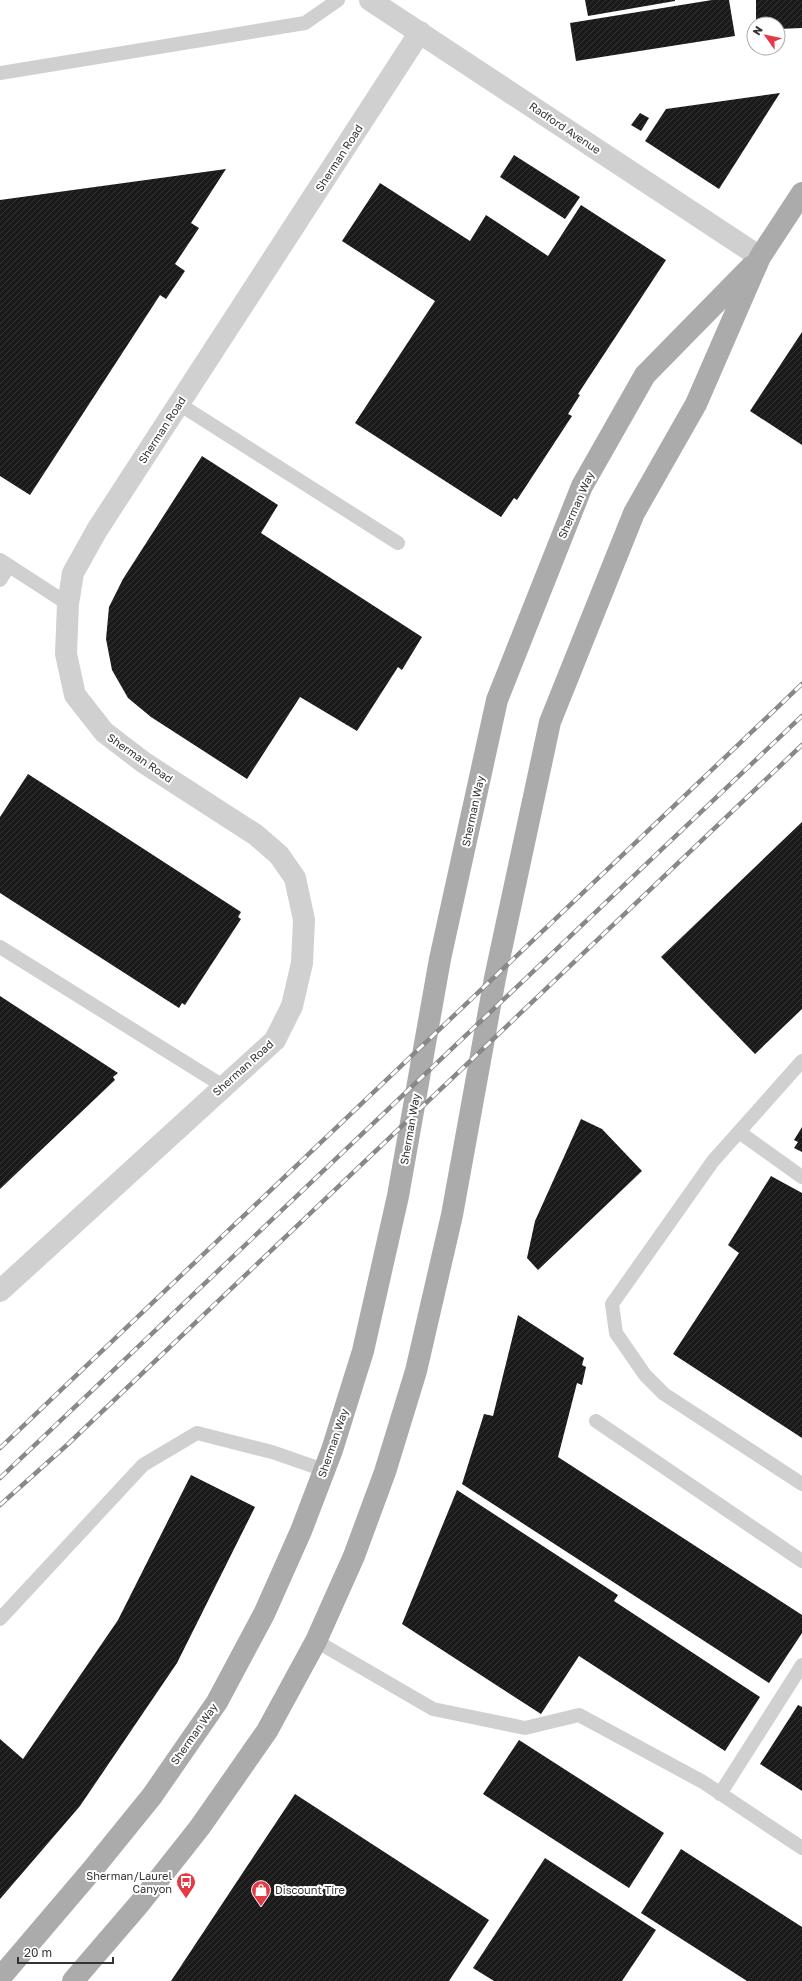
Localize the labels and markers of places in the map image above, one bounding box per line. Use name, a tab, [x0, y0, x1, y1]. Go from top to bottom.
place label: Sherman/Laurel Canyon	[86, 1869, 172, 1895]
bus stop icon: Sherman/Laurel Canyon	[175, 1871, 197, 1899]
shop icon: Discount Tire	[250, 1879, 272, 1907]
place label: Discount Tire	[275, 1883, 345, 1896]

